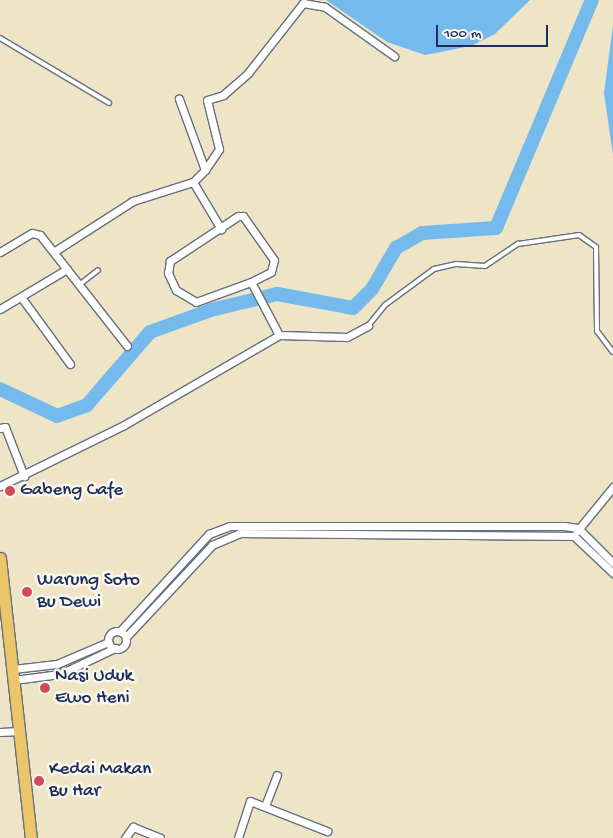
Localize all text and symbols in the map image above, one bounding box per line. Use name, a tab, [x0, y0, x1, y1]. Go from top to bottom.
scale bar	[438, 15, 550, 47]
text: 100 m	[444, 25, 481, 43]
place label: Gabeng Cafe	[20, 480, 123, 502]
marker: Gabeng Cafe	[4, 485, 16, 497]
place label: Warung Soto Bu Dewi	[37, 570, 140, 614]
marker: Warung Soto Bu Dewi	[21, 586, 33, 598]
place label: Nasi Uduk Ewo Heni	[55, 666, 133, 710]
marker: Nasi Uduk Ewo Heni	[39, 682, 51, 694]
place label: Kedai Makan Bu Har	[49, 759, 151, 803]
marker: Kedai Makan Bu Har	[33, 775, 45, 787]

